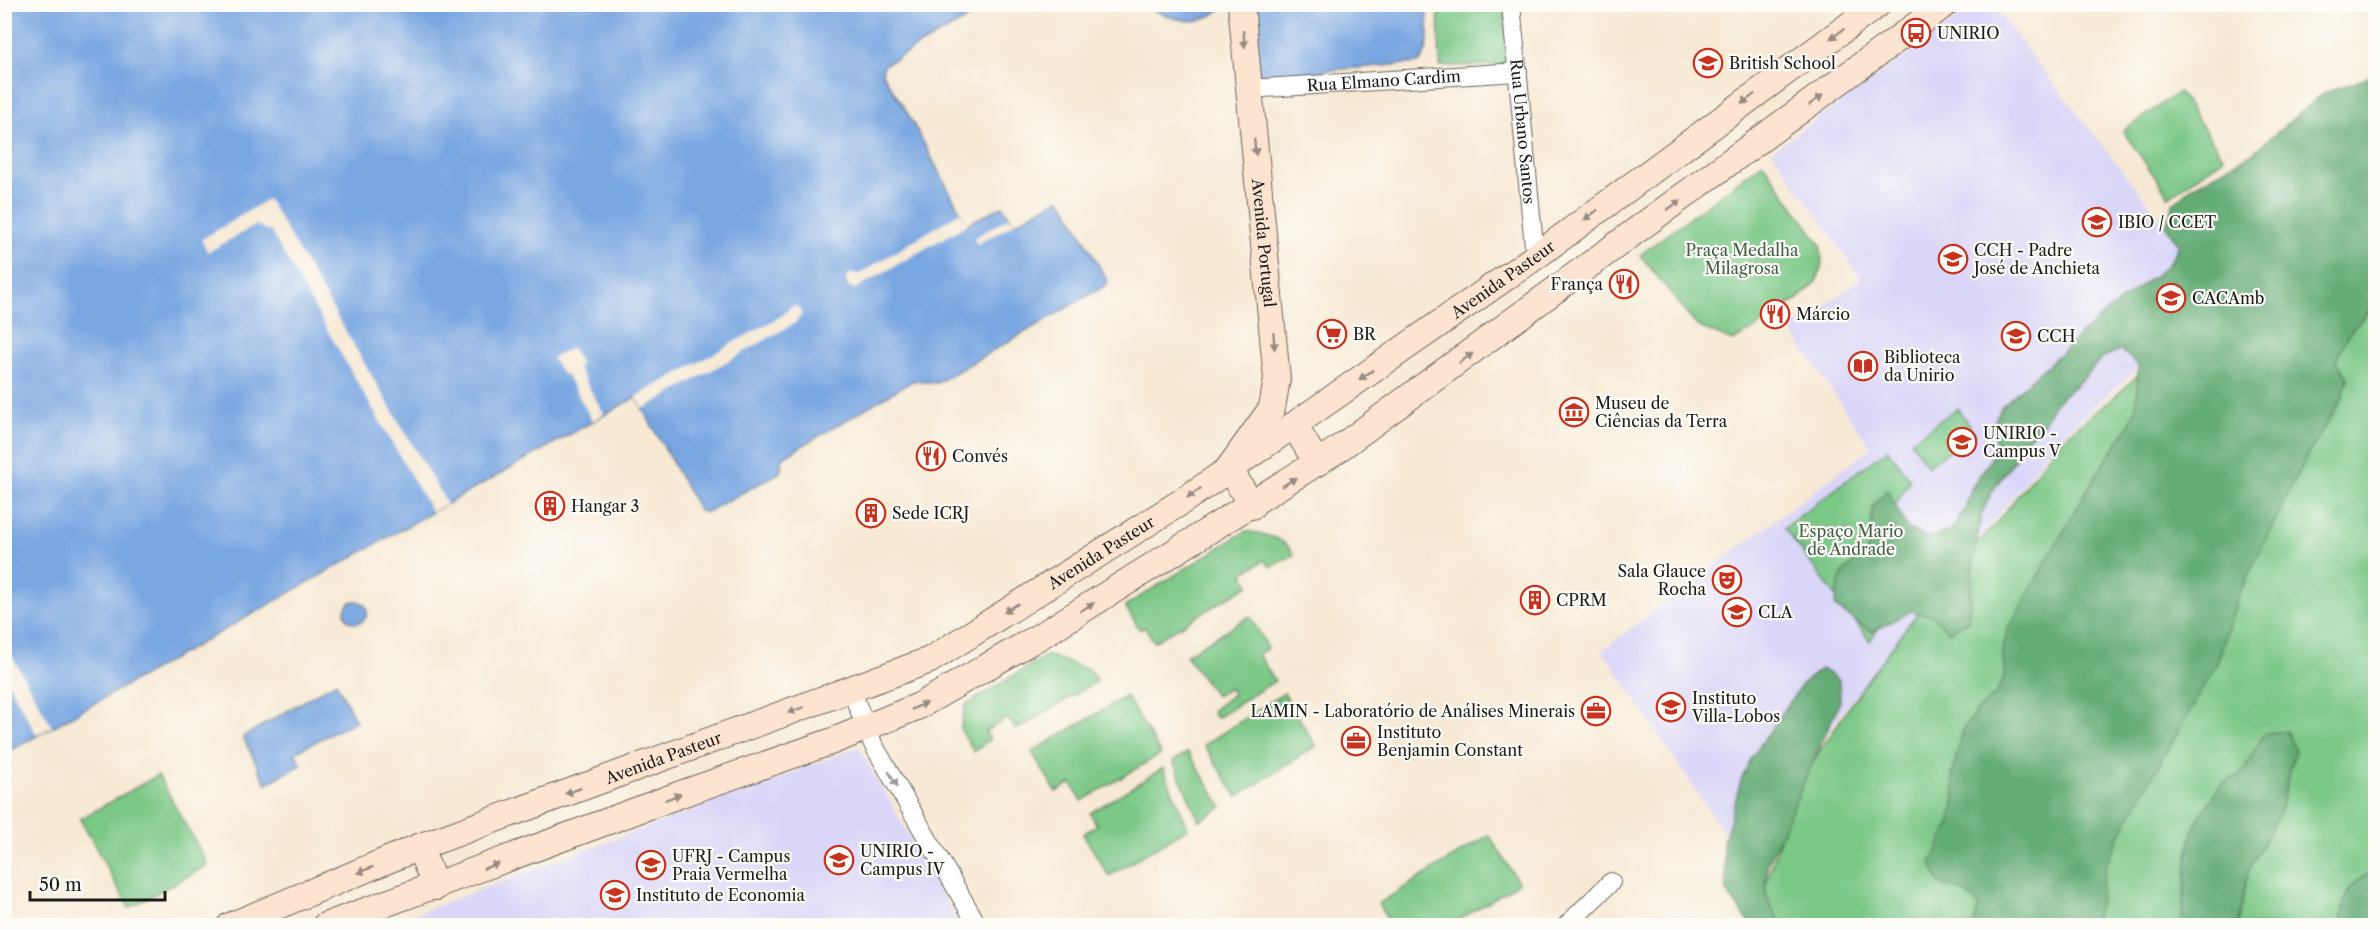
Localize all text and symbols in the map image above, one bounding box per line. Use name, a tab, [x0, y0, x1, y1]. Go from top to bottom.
bus stop icon: UNIRIO	[1900, 17, 1932, 49]
place label: UNIRIO	[1937, 23, 1999, 43]
one-way arrow	[1829, 28, 1845, 40]
one-way arrow	[1239, 30, 1249, 49]
school or university icon: British School	[1692, 47, 1724, 79]
place label: British School	[1729, 53, 1836, 73]
street label: Rua Urbano Santos	[1506, 58, 1540, 205]
street label: Rua Elmano Cardim	[1306, 66, 1461, 95]
one-way arrow	[1740, 93, 1756, 105]
one-way arrow	[1807, 94, 1823, 106]
one-way arrow	[1250, 138, 1260, 157]
street label: Avenida Portugal	[1248, 177, 1280, 308]
one-way arrow	[1666, 198, 1682, 211]
school or university icon: IBIO / CCET	[2081, 206, 2113, 238]
one-way arrow	[1584, 209, 1600, 221]
place label: IBIO / CCET	[2118, 212, 2216, 232]
street label: Avenida Pasteur	[1446, 236, 1559, 323]
park label: Praça Medalha Milagrosa	[1686, 240, 1799, 278]
place label: CCH - Padre José de Anchieta	[1971, 240, 2101, 278]
school or university icon: CCH - Padre José de Anchieta	[1937, 243, 1969, 275]
restaurant icon: França	[1608, 268, 1640, 300]
place label: França	[1551, 274, 1604, 294]
school or university icon: CACAmb	[2155, 282, 2187, 314]
place label: CACAmb	[2192, 288, 2264, 308]
restaurant icon: Márcio	[1759, 298, 1791, 330]
place label: Márcio	[1796, 304, 1850, 324]
supermarket icon: BR	[1316, 318, 1348, 350]
school or university icon: CCH	[2000, 320, 2032, 352]
place label: BR	[1353, 324, 1377, 344]
place label: CCH	[2037, 326, 2075, 346]
one-way arrow	[1269, 332, 1279, 351]
place label: Biblioteca da Unirio	[1884, 347, 1961, 385]
library icon: Biblioteca da Unirio	[1847, 350, 1879, 382]
one-way arrow	[1458, 352, 1474, 364]
one-way arrow	[1358, 369, 1374, 381]
place label: Museu de Ciências da Terra	[1595, 393, 1728, 431]
museum icon: Museu de Ciências da Terra	[1558, 396, 1590, 428]
place label: UNIRIO - Campus V	[1983, 423, 2061, 461]
school or university icon: UNIRIO - Campus V	[1946, 426, 1978, 458]
restaurant icon: Convés	[915, 440, 947, 472]
place label: Convés	[952, 446, 1008, 466]
one-way arrow	[1280, 476, 1296, 488]
one-way arrow	[1186, 487, 1202, 499]
building icon: Hangar 3	[534, 490, 566, 522]
place label: Hangar 3	[571, 496, 639, 516]
building icon: Sede ICRJ	[855, 497, 887, 529]
place label: Sede ICRJ	[892, 503, 969, 523]
street label: Avenida Pasteur	[1043, 511, 1158, 594]
park label: Espaço Mario de Andrade	[1799, 521, 1904, 559]
place label: Sala Glauce Rocha	[1617, 561, 1707, 599]
theatre icon: Sala Glauce Rocha	[1711, 564, 1743, 596]
building icon: CPRM	[1519, 584, 1551, 616]
place label: CPRM	[1556, 590, 1607, 610]
school or university icon: CLA	[1721, 596, 1753, 628]
one-way arrow	[1079, 602, 1095, 613]
place label: CLA	[1758, 602, 1794, 622]
one-way arrow	[1003, 603, 1019, 614]
place label: Instituto Villa-Lobos	[1691, 688, 1780, 726]
school or university icon: Instituto Villa-Lobos	[1655, 691, 1687, 723]
office icon: LAMIN - Laboratório de Análises Minerais	[1580, 695, 1612, 727]
one-way arrow	[911, 701, 928, 710]
place label: LAMIN - Laboratório de Análises Minerais	[1250, 701, 1575, 721]
one-way arrow	[786, 705, 804, 715]
place label: Instituto Benjamin Constant	[1377, 722, 1523, 760]
office icon: Instituto Benjamin Constant	[1340, 725, 1372, 757]
street label: Avenida Pasteur	[602, 727, 724, 788]
one-way arrow	[888, 771, 898, 788]
one-way arrow	[564, 787, 582, 797]
one-way arrow	[664, 792, 682, 801]
place label: UNIRIO - Campus IV	[860, 841, 945, 879]
school or university icon: UNIRIO - Campus IV	[823, 844, 855, 876]
place label: UFRJ - Campus Praia Vermelha	[672, 846, 790, 884]
school or university icon: UFRJ - Campus Praia Vermelha	[635, 849, 667, 881]
one-way arrow	[482, 861, 500, 870]
scale bar	[30, 864, 165, 902]
one-way arrow	[356, 865, 374, 875]
text: 50 m	[39, 874, 82, 896]
school or university icon: Instituto de Economia	[599, 879, 631, 911]
place label: Instituto de Economia	[636, 885, 805, 905]

